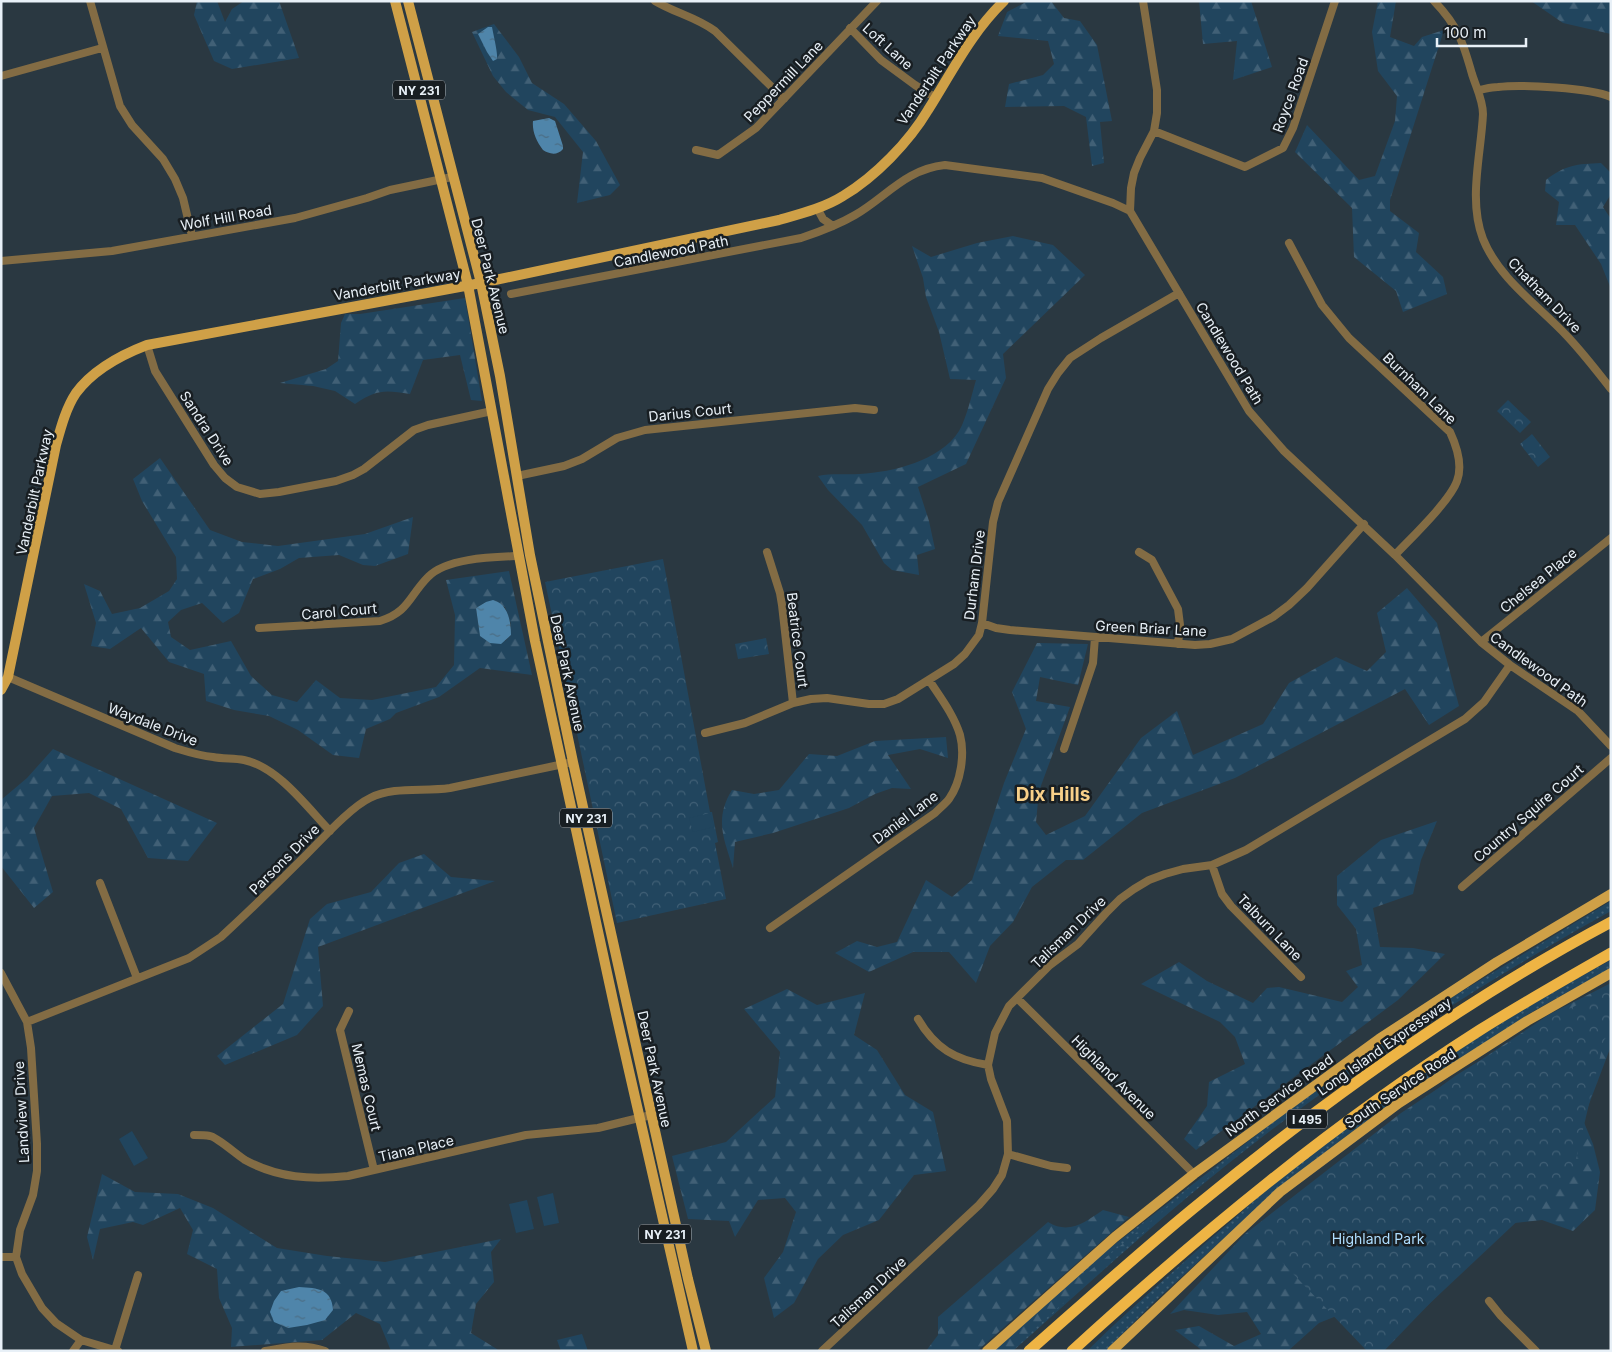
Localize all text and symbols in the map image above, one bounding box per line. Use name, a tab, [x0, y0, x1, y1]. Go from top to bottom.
street label: Vanderbilt Parkway	[893, 12, 979, 128]
scale bar	[1437, 15, 1526, 47]
street label: Loft Lane	[859, 19, 917, 73]
text: 100 m	[1444, 23, 1486, 42]
street label: Peppermill Lane	[740, 37, 826, 125]
street label: Royce Road	[1269, 55, 1311, 135]
road number: NY 231	[393, 80, 445, 100]
street label: Wolf Hill Road	[179, 201, 273, 233]
street label: Deer Park Avenue	[468, 216, 514, 336]
street label: Candlewood Path	[612, 232, 730, 270]
street label: Chatham Drive	[1505, 254, 1585, 336]
street label: Vanderbilt Parkway	[332, 264, 462, 304]
street label: Candlewood Path	[1193, 299, 1267, 407]
street label: Burnham Lane	[1380, 349, 1460, 427]
street label: Sandra Drive	[177, 388, 237, 468]
street label: Darius Court	[648, 399, 733, 425]
street label: Vanderbilt Parkway	[12, 427, 56, 557]
street label: Durham Drive	[960, 529, 988, 621]
street label: Chelsea Place	[1496, 544, 1580, 616]
street label: Beatrice Court	[784, 591, 812, 689]
street label: Carol Court	[300, 599, 378, 623]
street label: Deer Park Avenue	[547, 613, 589, 733]
street label: Green Briar Lane	[1095, 617, 1207, 639]
street label: Candlewood Path	[1487, 628, 1591, 710]
street label: Waydale Drive	[106, 699, 200, 749]
street label: Country Squire Court	[1469, 760, 1587, 865]
district label: Dix Hills	[1016, 783, 1090, 806]
street label: Daniel Lane	[869, 787, 941, 847]
road number: NY 231	[560, 808, 612, 828]
street label: Parsons Drive	[245, 820, 323, 898]
street label: Talburn Lane	[1234, 890, 1306, 964]
street label: Talisman Drive	[1027, 892, 1109, 972]
street label: Long Island Expressway	[1314, 993, 1454, 1099]
street label: Deer Park Avenue	[634, 1009, 676, 1129]
street label: Highland Avenue	[1068, 1031, 1160, 1123]
street label: Memas Court	[349, 1042, 385, 1133]
street label: South Service Road	[1341, 1045, 1459, 1131]
street label: North Service Road	[1222, 1050, 1336, 1140]
street label: Landview Drive	[10, 1061, 32, 1163]
road number: I 495	[1287, 1110, 1327, 1128]
street label: Tiana Place	[377, 1131, 455, 1165]
road number: NY 231	[639, 1224, 691, 1244]
park label: Highland Park	[1332, 1230, 1425, 1247]
street label: Talisman Drive	[827, 1253, 909, 1331]

